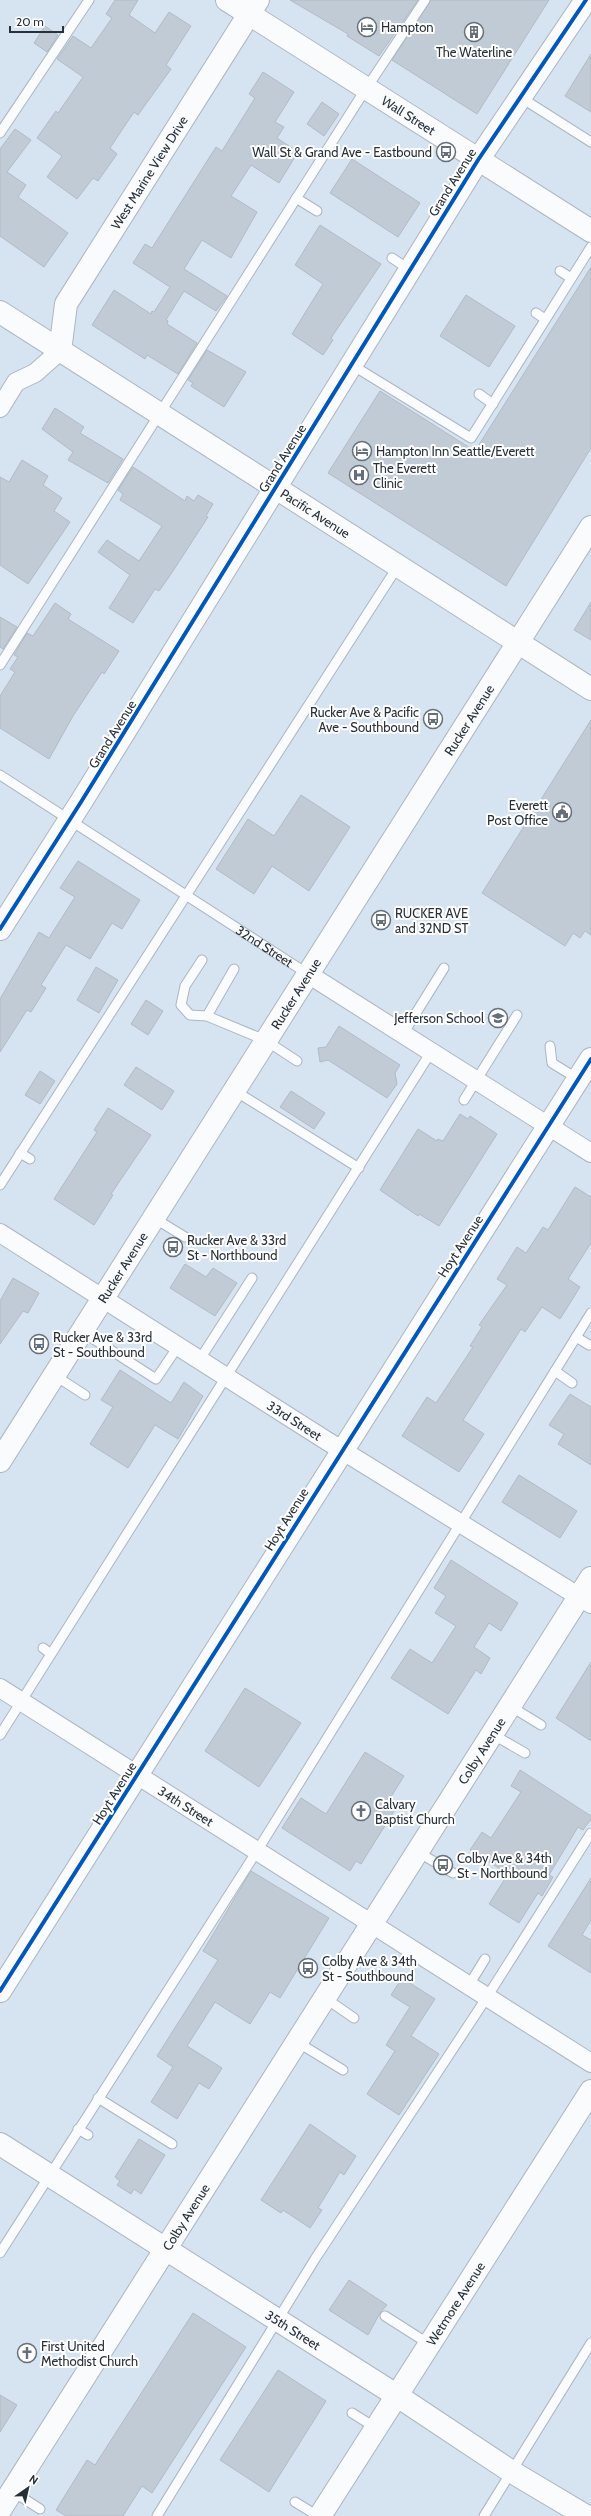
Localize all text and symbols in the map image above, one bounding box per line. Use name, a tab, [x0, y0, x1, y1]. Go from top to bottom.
scale bar	[10, 8, 63, 34]
text: 20 m	[16, 14, 44, 29]
hotel icon: Hampton	[356, 16, 378, 38]
place label: Hampton	[381, 19, 434, 35]
building icon: The Waterline	[463, 21, 485, 43]
place label: The Waterline	[436, 44, 512, 60]
street label: Wall Street	[379, 92, 439, 139]
street label: West Marine View Drive	[107, 112, 191, 232]
bus stop icon: Wall St & Grand Ave - Eastbound	[435, 141, 457, 163]
place label: Wall St & Grand Ave - Eastbound	[252, 144, 432, 160]
street label: Grand Avenue	[425, 145, 480, 219]
street label: Grand Avenue	[255, 421, 310, 495]
hotel icon: Hampton Inn Seattle/Everett	[351, 440, 373, 462]
place label: Hampton Inn Seattle/Everett	[376, 443, 535, 459]
place label: The Everett Clinic	[373, 460, 436, 491]
hospital icon: The Everett Clinic	[348, 464, 370, 486]
street label: Pacific Avenue	[278, 485, 353, 541]
street label: Rucker Avenue	[441, 681, 498, 758]
street label: Grand Avenue	[85, 697, 140, 771]
place label: Rucker Ave & Pacific Ave - Southbound	[310, 704, 419, 735]
bus stop icon: Rucker Ave & Pacific Ave - Southbound	[422, 708, 444, 730]
place label: Everett Post Office	[487, 797, 549, 828]
public building icon: Everett Post Office	[551, 801, 573, 823]
place label: RUCKER AVE and 32ND ST	[395, 905, 469, 936]
bus stop icon: RUCKER AVE and 32ND ST	[370, 909, 392, 931]
street label: 32nd Street	[233, 922, 297, 971]
street label: Rucker Avenue	[267, 955, 324, 1032]
school or university icon: Jefferson School	[487, 1007, 509, 1029]
place label: Jefferson School	[393, 1010, 484, 1026]
street label: Hoyt Avenue	[434, 1212, 486, 1280]
street label: Rucker Avenue	[94, 1229, 151, 1306]
place label: Rucker Ave & 33rd St - Northbound	[187, 1232, 286, 1263]
bus stop icon: Rucker Ave & 33rd St - Northbound	[162, 1236, 184, 1258]
place label: Rucker Ave & 33rd St - Southbound	[53, 1329, 152, 1360]
bus stop icon: Rucker Ave & 33rd St - Southbound	[28, 1333, 50, 1355]
street label: 33rd Street	[264, 1397, 325, 1444]
street label: Hoyt Avenue	[260, 1484, 312, 1553]
street label: Colby Avenue	[454, 1714, 509, 1787]
street label: Hoyt Avenue	[88, 1758, 140, 1827]
street label: 34th Street	[155, 1782, 217, 1830]
place label: Calvary Baptist Church	[375, 1796, 455, 1827]
church icon: Calvary Baptist Church	[350, 1800, 372, 1822]
place label: Colby Ave & 34th St - Northbound	[457, 1850, 552, 1881]
bus stop icon: Colby Ave & 34th St - Northbound	[432, 1854, 454, 1876]
place label: Colby Ave & 34th St - Southbound	[322, 1953, 417, 1984]
bus stop icon: Colby Ave & 34th St - Southbound	[297, 1957, 319, 1979]
street label: Colby Avenue	[159, 2180, 213, 2253]
street label: Wetmore Avenue	[423, 2258, 488, 2348]
street label: 35th Street	[263, 2306, 324, 2353]
place label: First United Methodist Church	[41, 2338, 138, 2369]
church icon: First United Methodist Church	[16, 2342, 38, 2364]
north arrow	[8, 2468, 48, 2508]
text: N	[26, 2472, 41, 2488]

